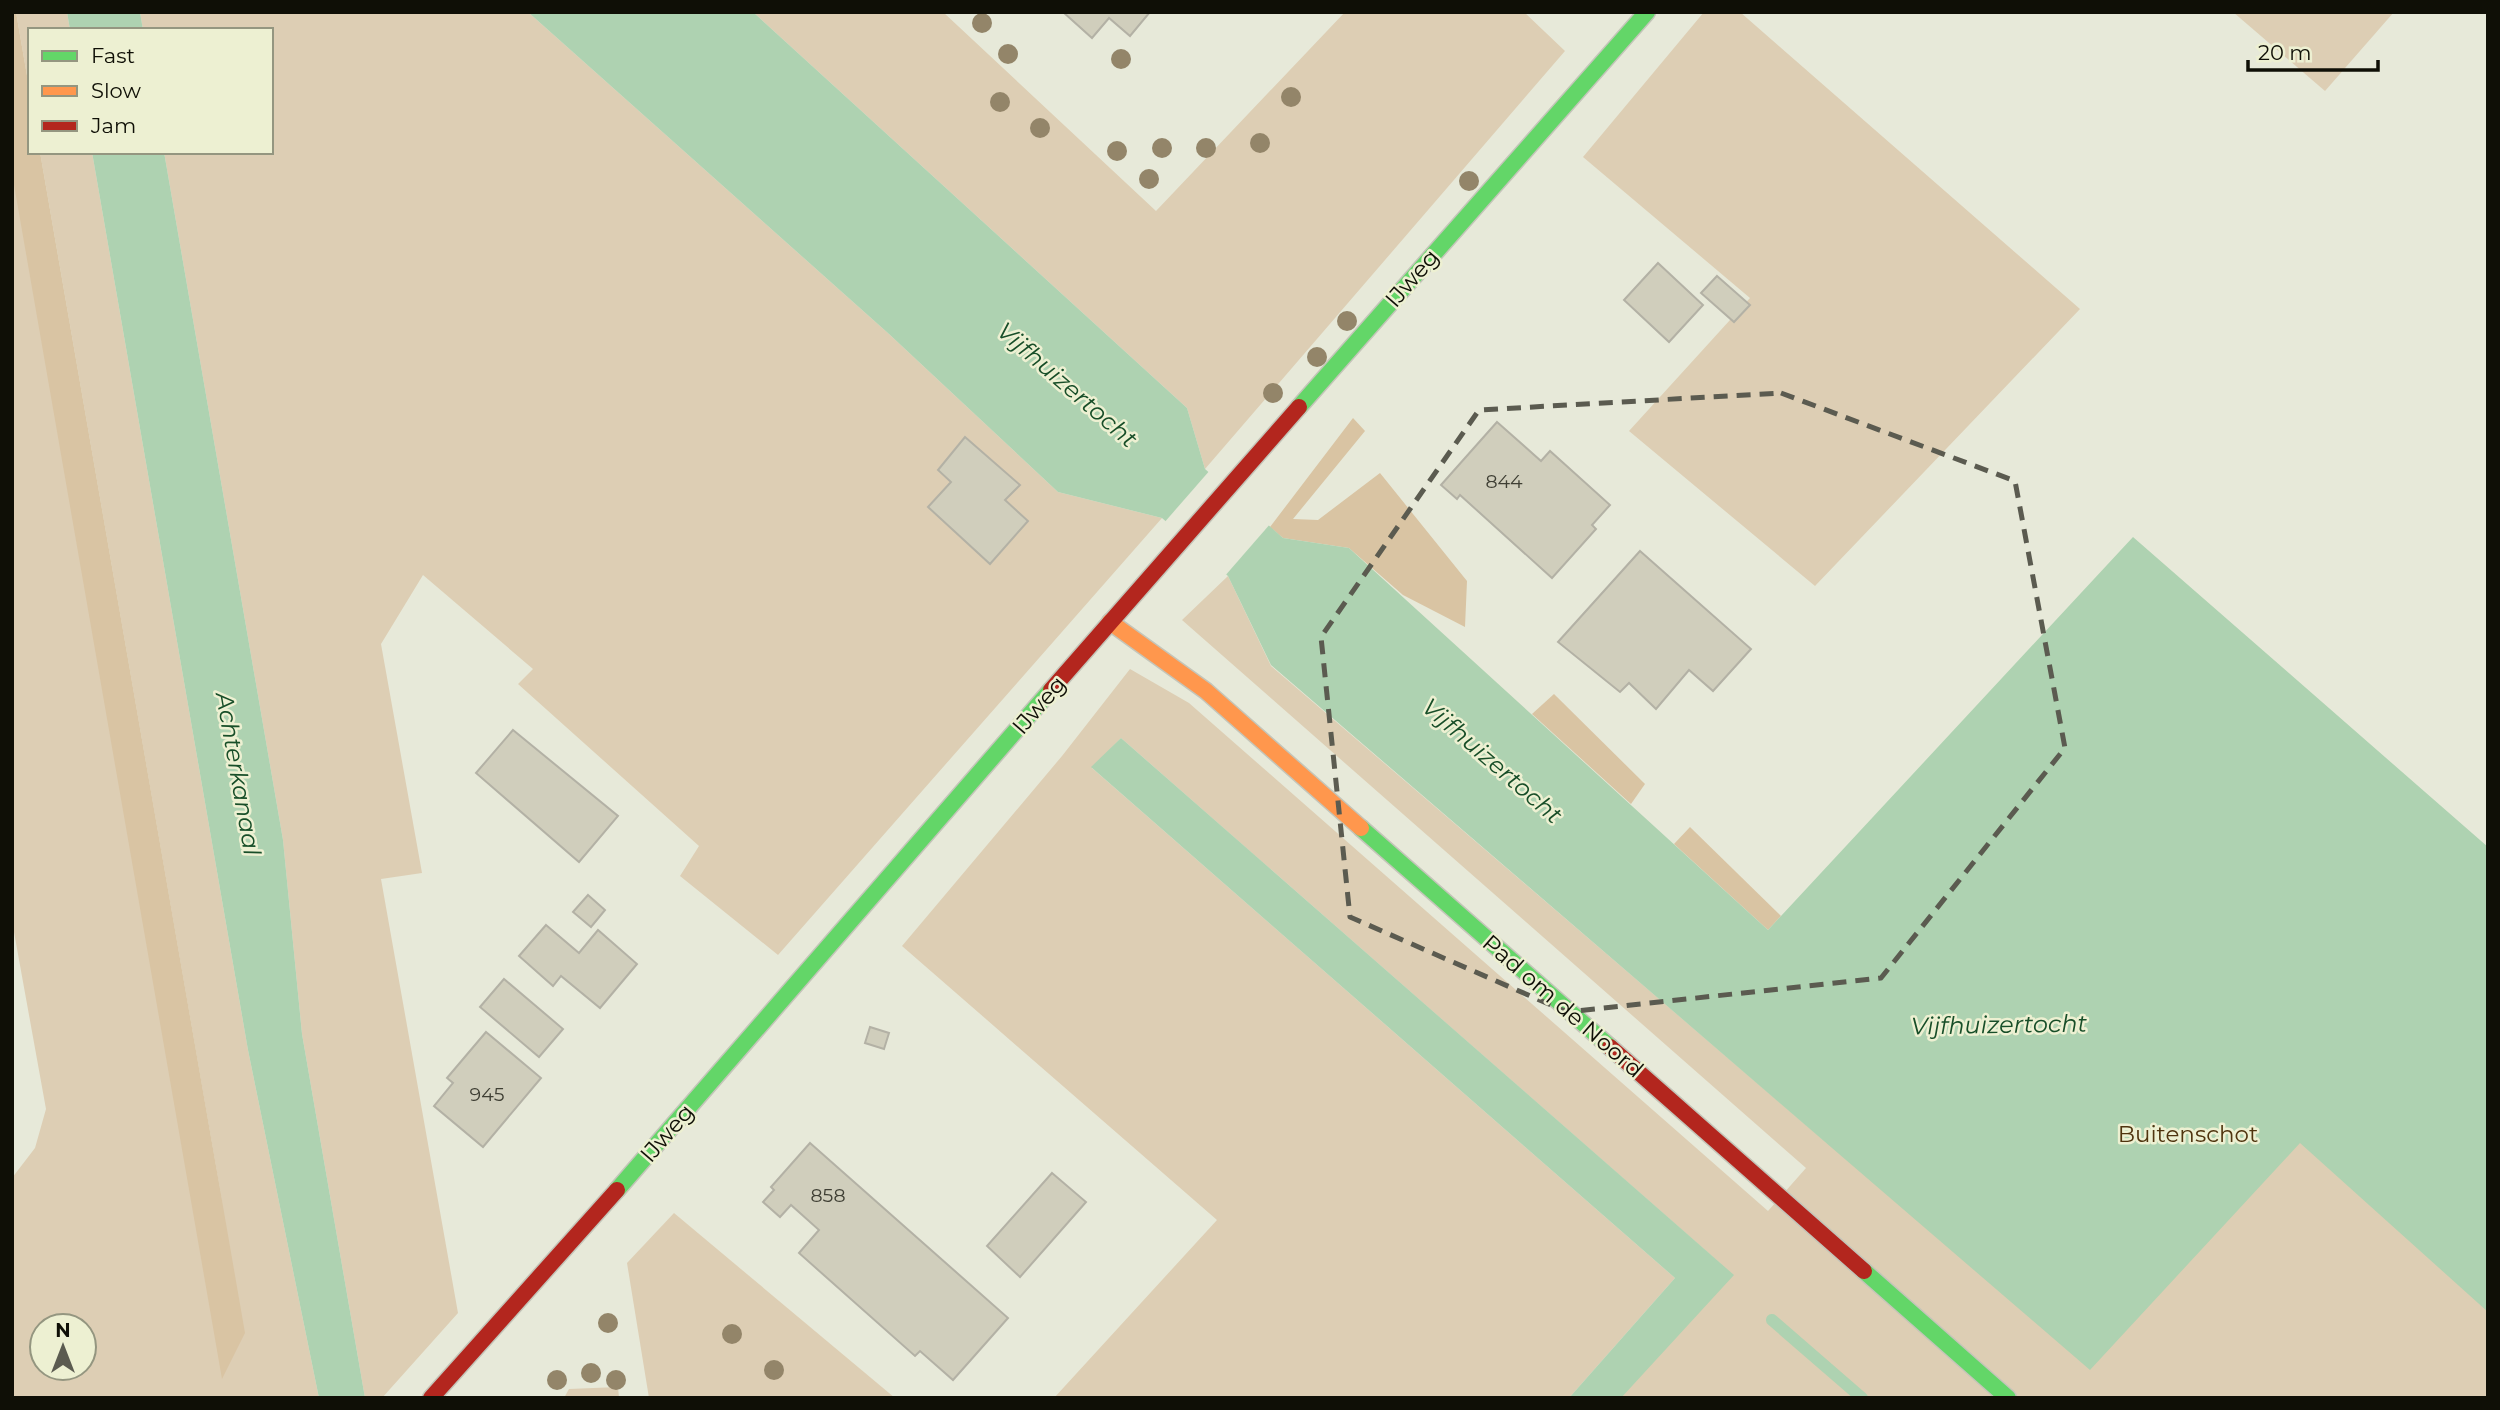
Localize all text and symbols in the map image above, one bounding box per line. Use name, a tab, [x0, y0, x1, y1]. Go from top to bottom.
legend	[28, 28, 273, 154]
scale bar	[2248, 28, 2378, 72]
text: 20 m	[2258, 40, 2312, 65]
text: Fast	[91, 43, 135, 68]
text: Slow	[91, 78, 141, 103]
text: Jam	[90, 113, 136, 138]
street label: IJweg	[1379, 243, 1445, 313]
water label: Vijfhuizertocht	[991, 316, 1144, 454]
house number: 844	[1485, 470, 1523, 493]
street label: IJweg	[1006, 670, 1072, 740]
water label: Achterkanaal	[210, 688, 267, 858]
water label: Vijfhuizertocht	[1416, 692, 1569, 830]
street label: Pad om de Noord	[1477, 929, 1649, 1083]
water label: Vijfhuizertocht	[1910, 1008, 2088, 1041]
house number: 945	[470, 1083, 505, 1106]
street label: IJweg	[634, 1098, 700, 1168]
park label: Buitenschot	[2118, 1120, 2258, 1148]
house number: 858	[811, 1184, 846, 1207]
north arrow	[28, 1312, 98, 1382]
text: N	[55, 1319, 71, 1342]

